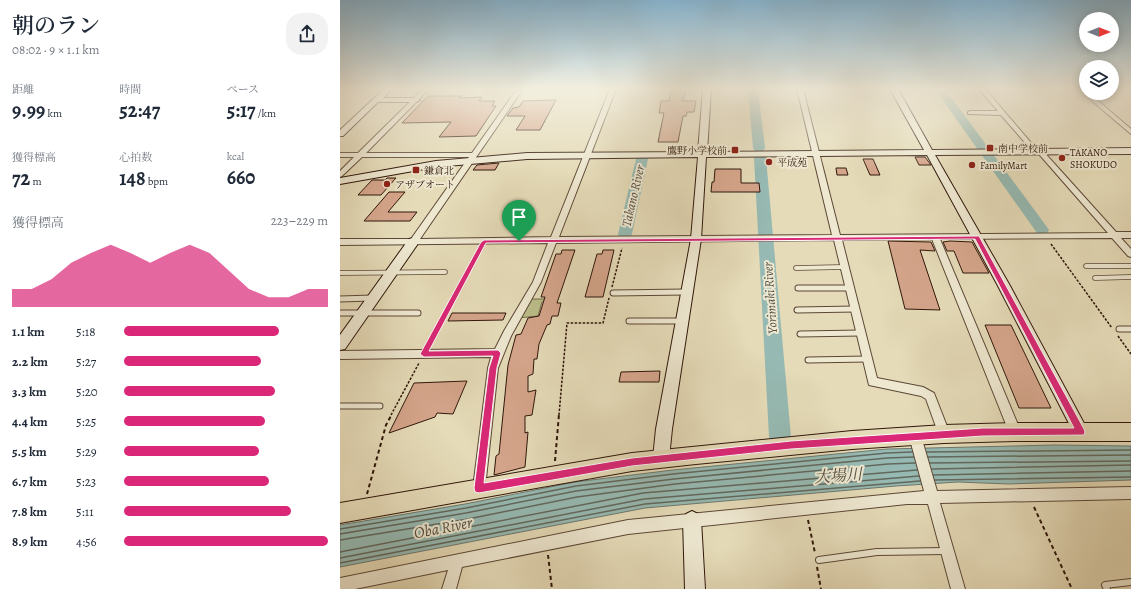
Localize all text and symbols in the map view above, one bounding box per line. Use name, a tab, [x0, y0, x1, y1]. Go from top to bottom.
text: 朝のラン	[12, 11, 100, 41]
north arrow	[1079, 12, 1119, 52]
map controls	[1079, 12, 1119, 100]
button: share	[286, 13, 328, 55]
text: 08:02 · 9 × 1.1 km	[12, 41, 100, 58]
button: layers	[1079, 60, 1119, 100]
text: 距離	[12, 82, 34, 97]
text: 時間	[119, 82, 141, 97]
text: ペース	[227, 82, 259, 97]
text: 9.99	[12, 97, 45, 124]
text: 52:47	[119, 97, 160, 124]
text: 5:17	[227, 97, 256, 124]
text: km	[45, 106, 62, 121]
text: /km	[256, 106, 276, 121]
place label: 南中学校前	[998, 142, 1048, 155]
marker: 南中学校前	[985, 143, 995, 153]
place label: 鷹野小学校前	[667, 144, 727, 157]
marker: 鷹野小学校前	[730, 145, 740, 155]
place label: TAKANO SHOKUDO	[1070, 146, 1117, 171]
text: kcal	[227, 149, 244, 164]
text: 獲得標高	[12, 150, 56, 165]
text: 心拍数	[119, 150, 152, 165]
marker: TAKANO SHOKUDO	[1057, 153, 1067, 163]
place label: 平成苑	[777, 156, 807, 169]
marker: 平成苑	[764, 157, 774, 167]
place label: FamilyMart	[980, 159, 1028, 172]
marker: FamilyMart	[967, 160, 977, 170]
water label: Takano River	[618, 163, 648, 229]
text: 660	[227, 164, 255, 191]
place label: 鎌倉北	[424, 164, 454, 177]
text: 72	[12, 165, 30, 192]
text: 148	[119, 165, 146, 192]
marker: 鎌倉北	[411, 165, 421, 175]
text: m	[30, 174, 42, 189]
text: bpm	[146, 174, 168, 189]
place label: アザブオート	[395, 178, 455, 191]
marker: アザブオート	[382, 179, 392, 189]
pin	[502, 200, 536, 241]
icon: arrive	[508, 206, 530, 228]
text: 223–229 m	[271, 212, 328, 229]
text: 獲得標高	[12, 214, 64, 231]
water label: Yorimaki River	[759, 261, 781, 334]
text: 1.1 km	[12, 323, 45, 340]
text: 5:18	[76, 323, 95, 340]
text: 2.2 km	[12, 353, 48, 370]
text: 5:27	[76, 353, 96, 370]
text: 3.3 km	[12, 383, 47, 400]
text: 5:20	[76, 383, 98, 400]
text: 4.4 km	[12, 413, 48, 430]
text: 5:25	[76, 413, 96, 430]
text: 5.5 km	[12, 443, 47, 460]
text: 5:29	[76, 443, 97, 460]
water label: 大場川	[813, 463, 865, 489]
text: 6.7 km	[12, 473, 47, 490]
text: 5:23	[76, 473, 96, 490]
text: 7.8 km	[12, 503, 47, 520]
text: 5:11	[76, 503, 94, 520]
water label: Oba River	[412, 511, 475, 544]
text: 8.9 km	[12, 533, 48, 550]
text: 4:56	[76, 533, 97, 550]

